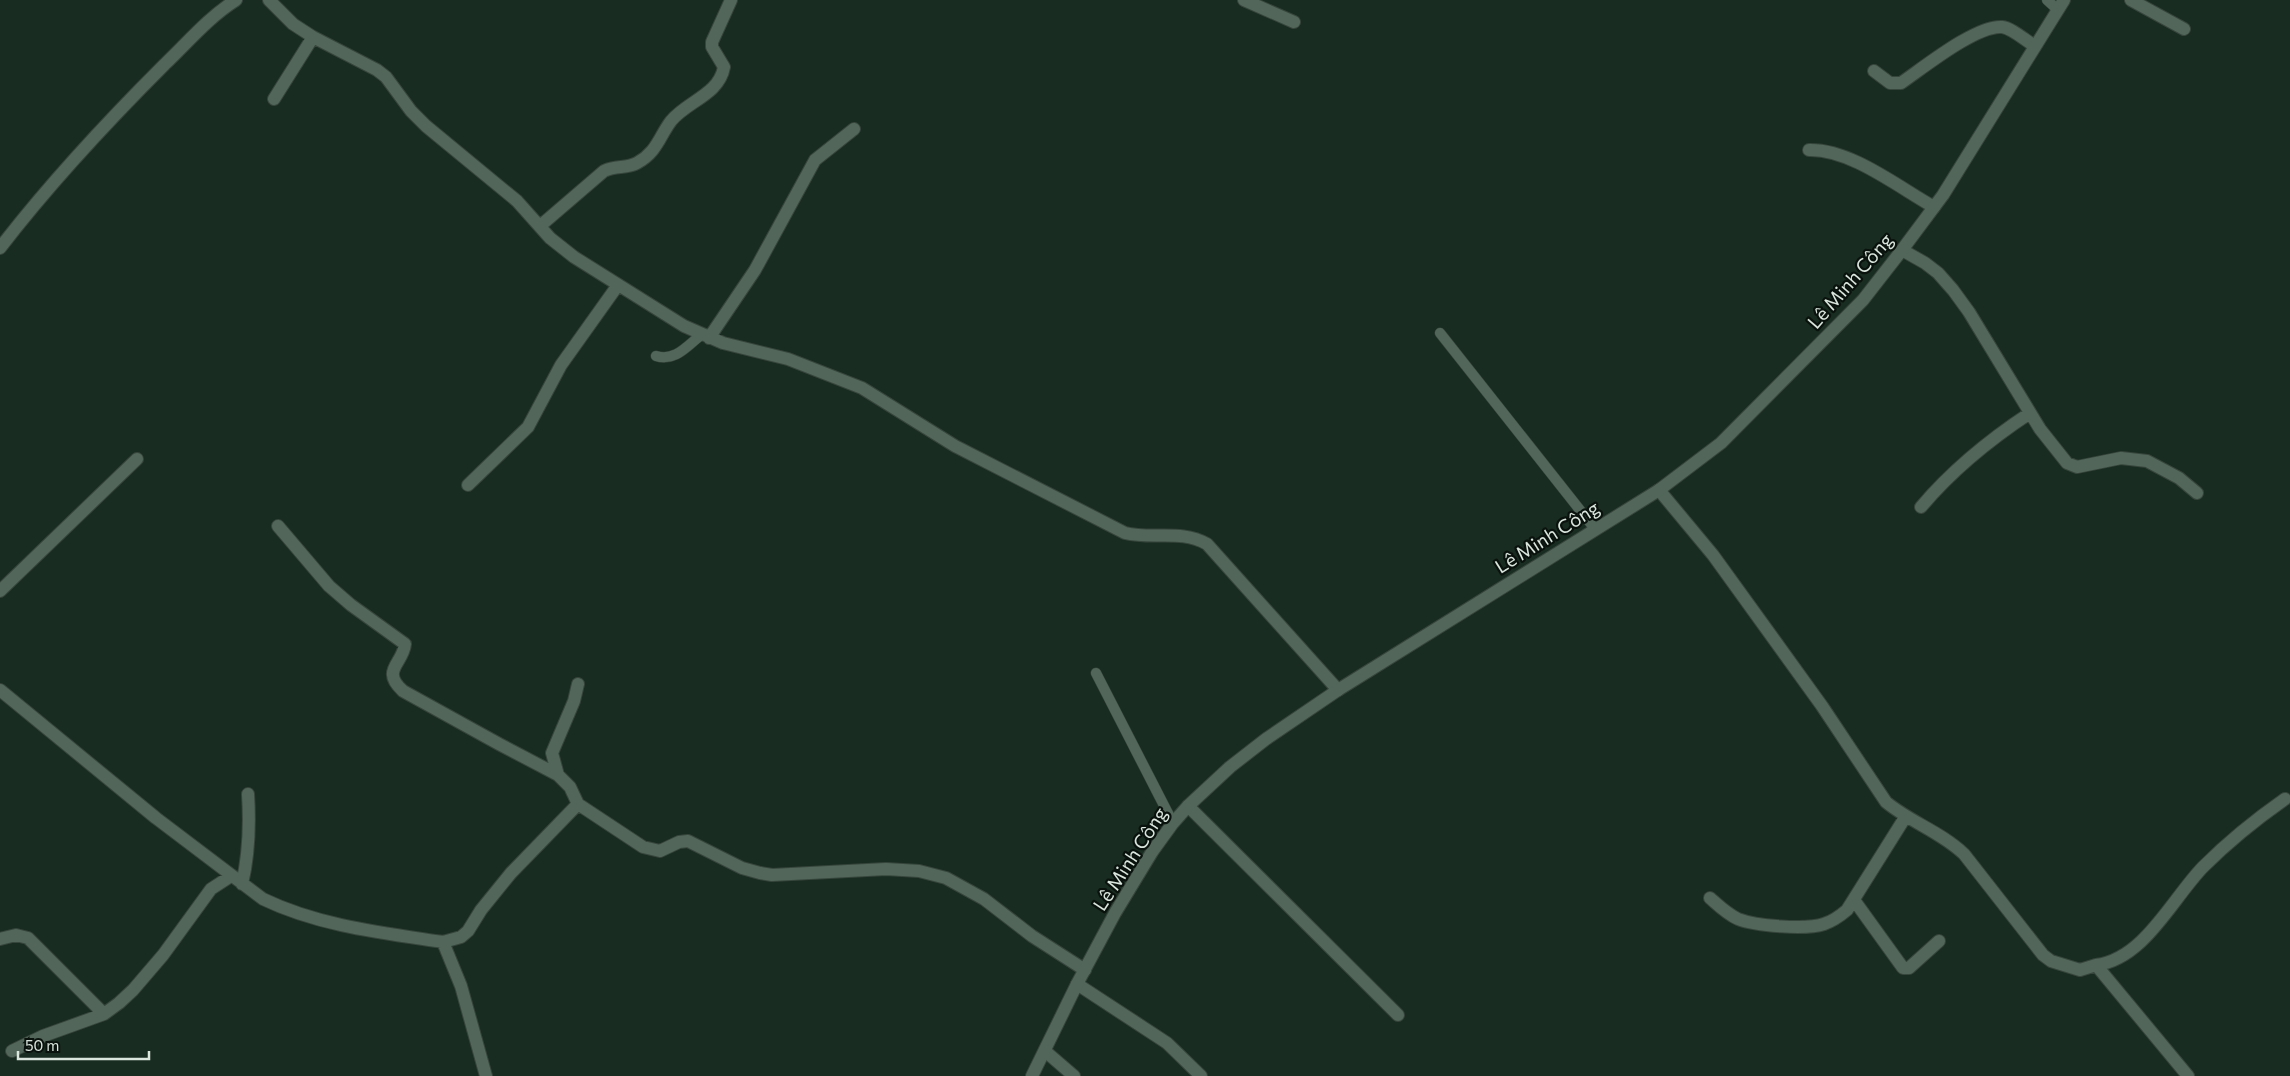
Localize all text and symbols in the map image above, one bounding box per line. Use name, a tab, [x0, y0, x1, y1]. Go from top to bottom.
street label: Lê Minh Công	[1802, 228, 1897, 333]
street label: Lê Minh Công	[1490, 495, 1603, 578]
street label: Lê Minh Công	[1088, 803, 1172, 915]
scale bar	[18, 1028, 149, 1060]
text: 50 m	[25, 1036, 59, 1054]

